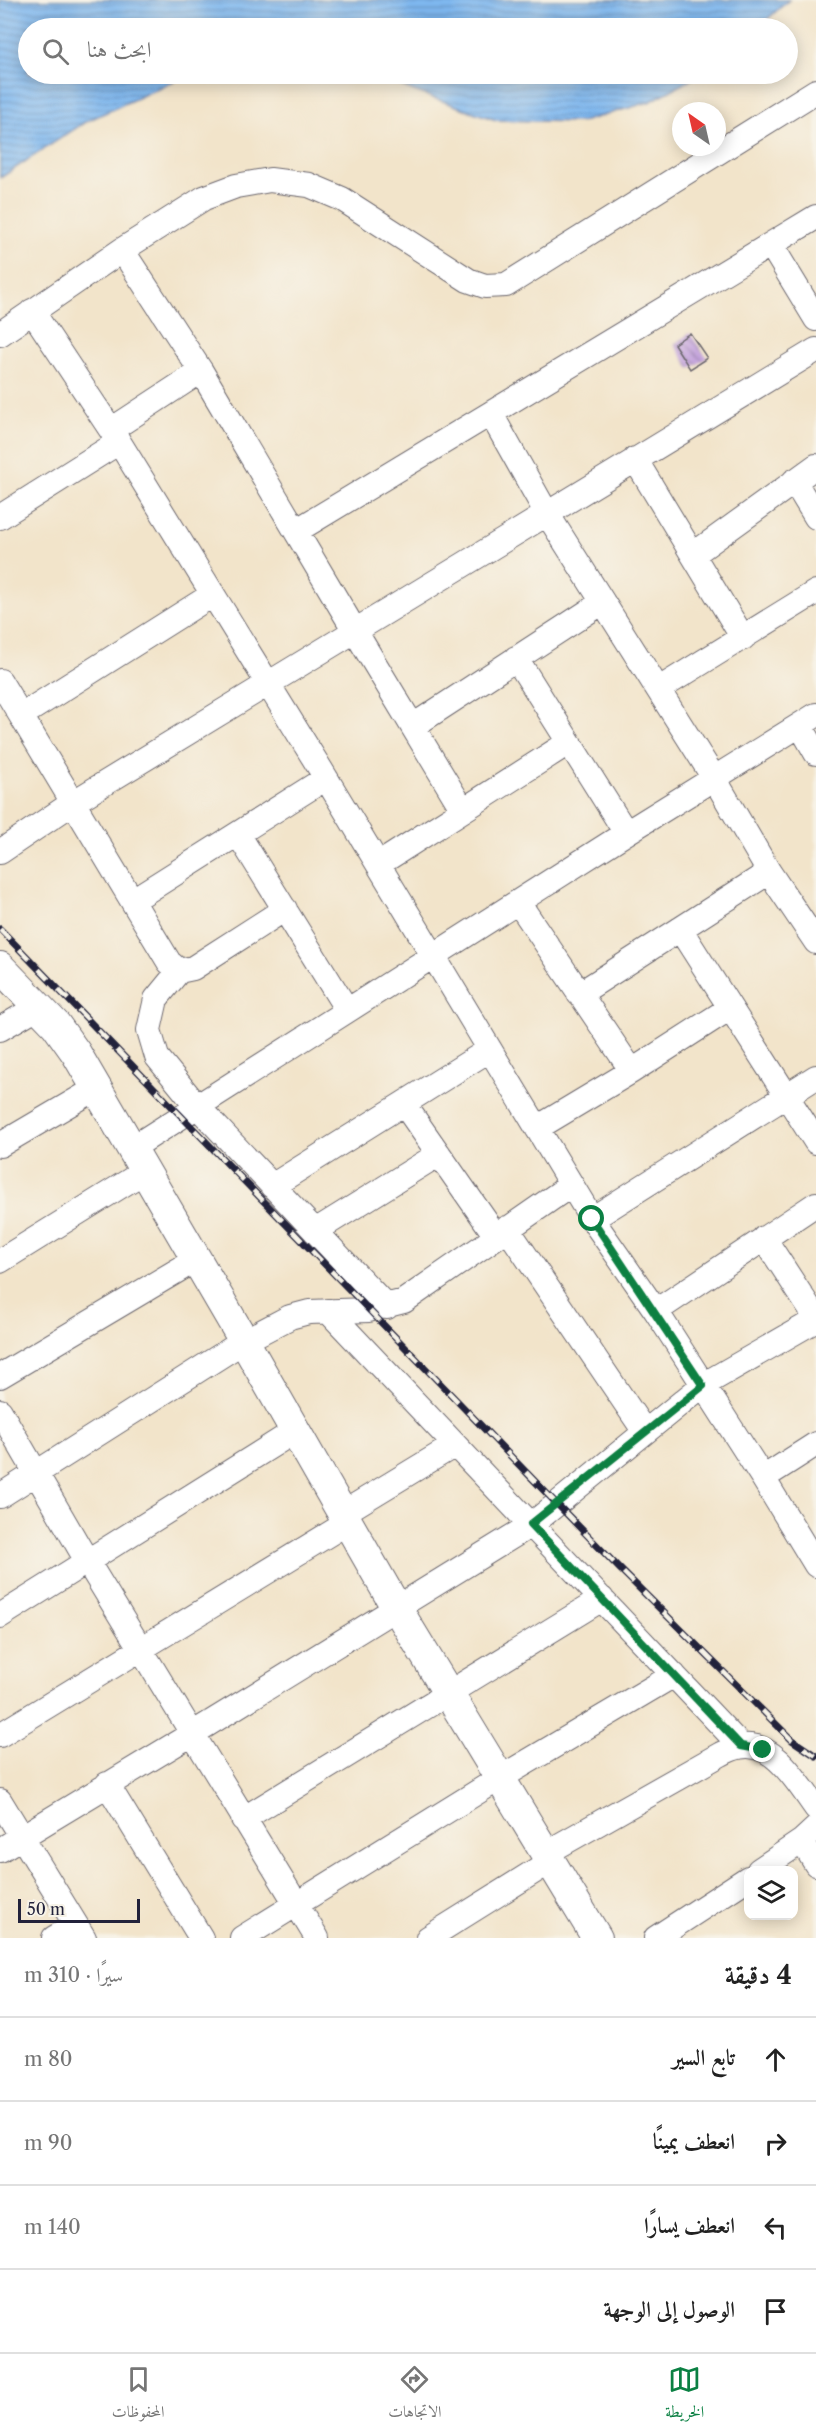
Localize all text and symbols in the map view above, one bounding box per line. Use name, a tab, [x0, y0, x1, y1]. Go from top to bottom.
search box	[18, 18, 798, 84]
icon: search	[39, 35, 72, 68]
text: ابحث هنا	[87, 36, 152, 63]
north arrow	[672, 102, 726, 156]
route start	[578, 1205, 604, 1231]
route end	[749, 1736, 775, 1762]
map controls	[744, 1866, 798, 1920]
button: layers	[744, 1866, 798, 1920]
scale bar	[18, 1896, 140, 1924]
text: 50 m	[27, 1899, 65, 1919]
text: 4 دقيقة	[725, 1959, 792, 1991]
text: سيرًا · 310 m	[24, 1963, 123, 1987]
icon: ahead	[759, 2043, 792, 2076]
text: تابع السير	[672, 2044, 735, 2071]
text: 80 m	[24, 2047, 73, 2071]
icon: right	[759, 2127, 792, 2160]
text: انعطف يمينًا	[653, 2128, 735, 2155]
text: 90 m	[24, 2131, 72, 2155]
icon: left	[759, 2211, 792, 2244]
text: انعطف يسارًا	[644, 2212, 735, 2239]
text: 140 m	[24, 2215, 81, 2239]
icon: arrive	[759, 2295, 792, 2328]
text: الوصول إلى الوجهة	[603, 2296, 735, 2323]
tab: المحفوظات	[112, 2363, 165, 2427]
tab: الاتجاهات	[388, 2363, 442, 2427]
tab: الخريطة	[665, 2363, 704, 2427]

